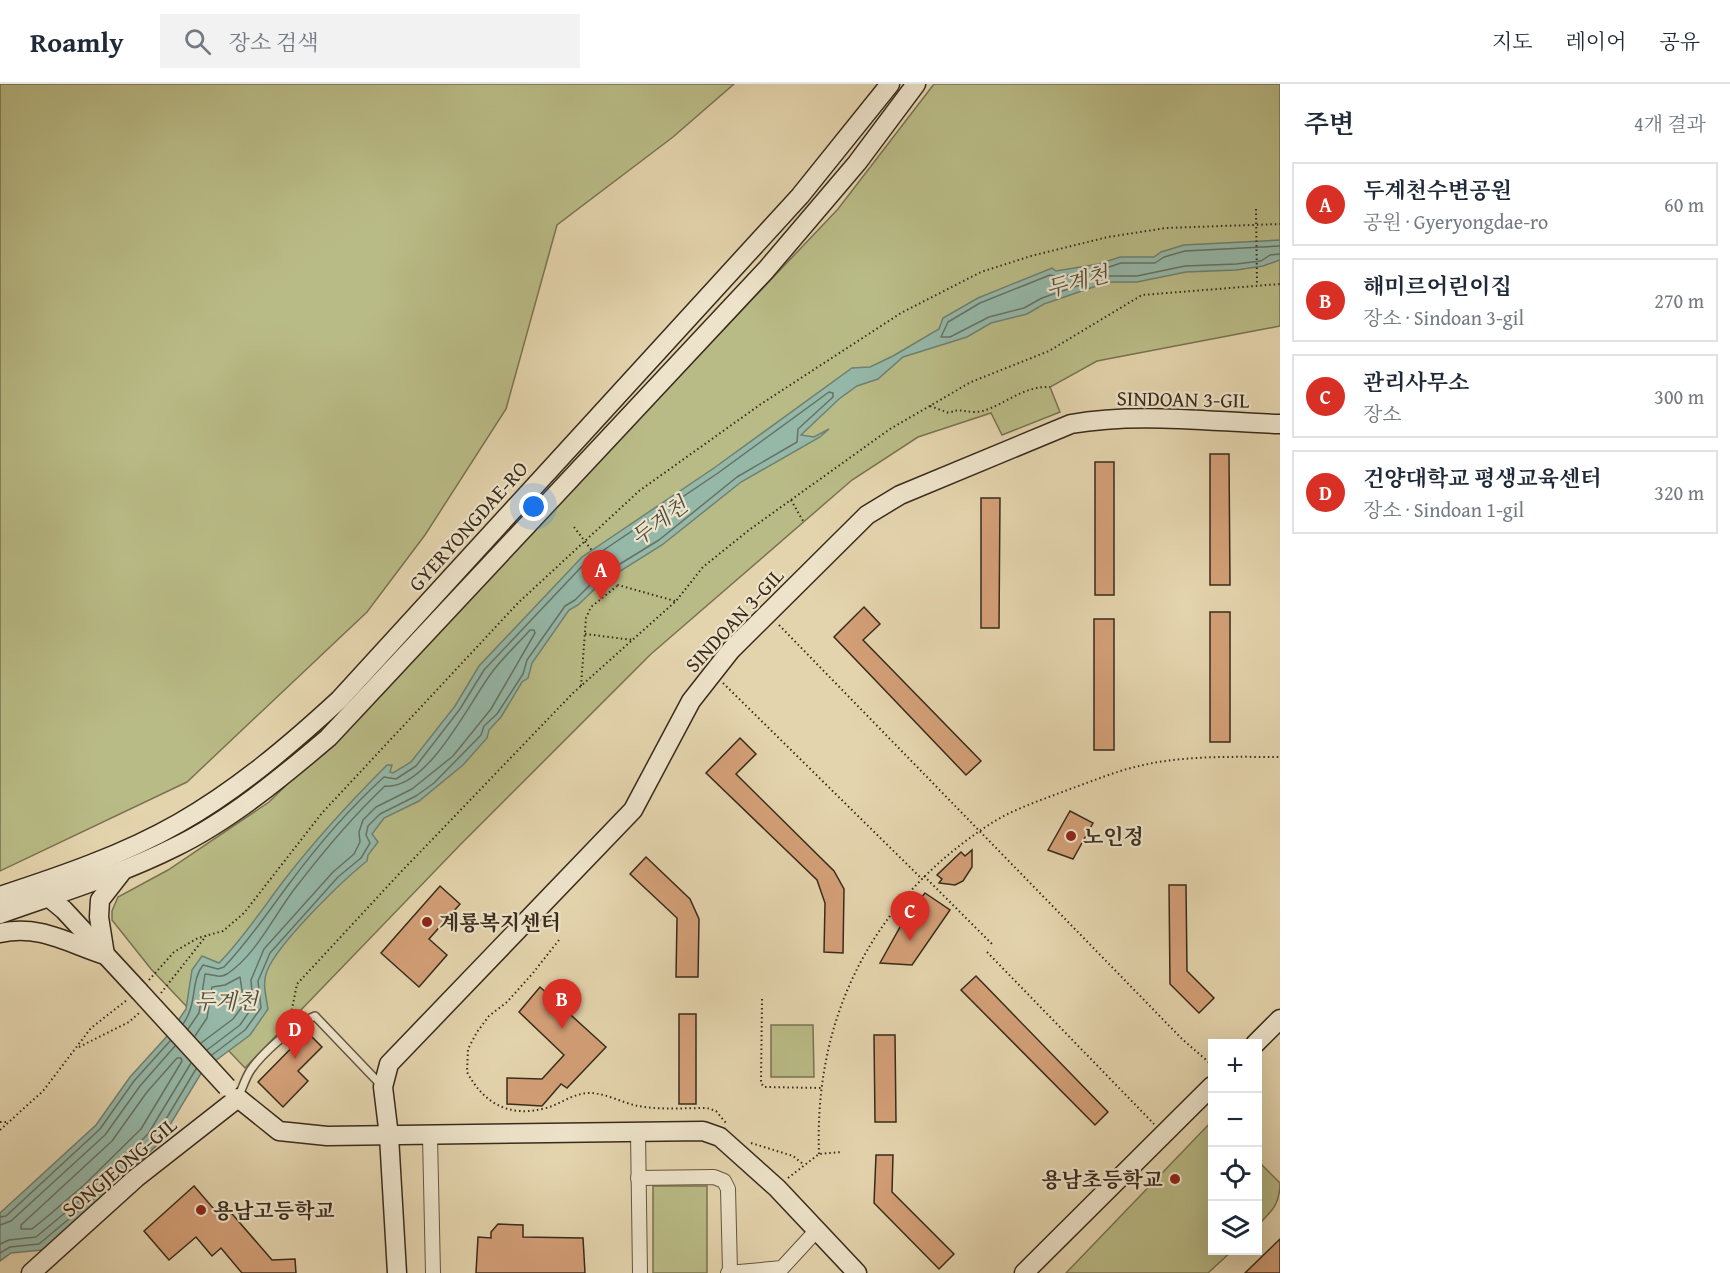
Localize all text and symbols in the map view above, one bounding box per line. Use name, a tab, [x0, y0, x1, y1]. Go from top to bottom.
search box	[160, 14, 580, 68]
text: Roamly	[30, 21, 124, 62]
icon: search	[181, 25, 214, 58]
text: 장소 검색	[229, 26, 319, 58]
text: 지도	[1492, 26, 1533, 57]
text: 레이어	[1566, 26, 1626, 57]
text: 공유	[1659, 26, 1700, 57]
text: 주변	[1304, 104, 1354, 143]
text: 4개 결과	[1634, 109, 1706, 138]
text: 두계천수변공원	[1363, 174, 1512, 206]
text: A	[1319, 190, 1332, 219]
text: 60 m	[1664, 190, 1704, 219]
text: 공원 · Gyeryongdae-ro	[1363, 207, 1548, 236]
water label: 두계천	[1042, 257, 1114, 305]
text: 해미르어린이집	[1363, 270, 1512, 302]
text: B	[1319, 286, 1332, 315]
text: 270 m	[1654, 286, 1704, 315]
text: 장소 · Sindoan 3-gil	[1363, 303, 1524, 332]
text: 관리사무소	[1363, 366, 1469, 398]
street label: SINDOAN 3-GIL	[1116, 382, 1250, 416]
text: C	[1320, 382, 1331, 411]
text: 300 m	[1654, 382, 1704, 411]
text: 장소	[1363, 399, 1402, 428]
street label: GYERYONGDAE-RO	[401, 454, 535, 598]
text: 건양대학교 평생교육센터	[1363, 462, 1602, 494]
text: D	[1319, 478, 1332, 507]
text: 320 m	[1654, 478, 1704, 507]
water label: 두계천	[624, 488, 695, 553]
your location	[519, 492, 548, 521]
text: 장소 · Sindoan 1-gil	[1363, 495, 1524, 524]
pin: A	[582, 550, 620, 600]
street label: SINDOAN 3-GIL	[677, 561, 791, 679]
place label: 노인정	[1083, 821, 1144, 852]
marker: 노인정	[1064, 829, 1078, 843]
pin: C	[890, 892, 930, 941]
place label: 계룡복지센터	[439, 907, 561, 938]
marker: 계룡복지센터	[420, 915, 434, 929]
pin: B	[542, 980, 582, 1029]
water label: 두계천	[194, 985, 260, 1017]
pin: D	[276, 1010, 314, 1059]
map controls	[1208, 1039, 1262, 1255]
button: +	[1208, 1039, 1262, 1093]
button: −	[1208, 1093, 1262, 1147]
street label: SONGJEONG-GIL	[55, 1110, 183, 1224]
button: locate	[1208, 1147, 1262, 1201]
place label: 용남초등학교	[1041, 1164, 1163, 1195]
marker: 용남초등학교	[1168, 1172, 1182, 1186]
place label: 용남고등학교	[213, 1195, 335, 1226]
button: layers	[1208, 1201, 1262, 1255]
marker: 용남고등학교	[194, 1203, 208, 1217]

